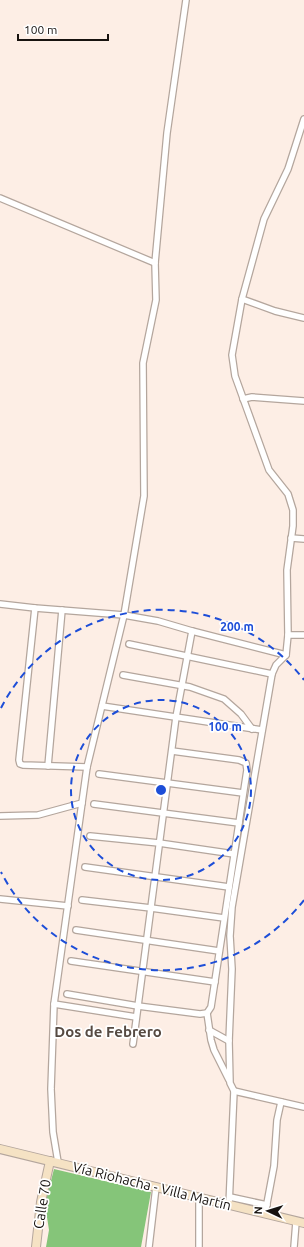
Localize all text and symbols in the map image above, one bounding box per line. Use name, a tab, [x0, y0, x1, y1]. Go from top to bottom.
scale bar	[18, 16, 108, 42]
text: 100 m	[24, 23, 57, 36]
text: 200 m	[220, 620, 254, 633]
text: 100 m	[208, 720, 242, 733]
centre of rings	[154, 783, 168, 797]
district label: Dos de Febrero	[54, 1023, 162, 1040]
street label: Vía Riohacha - Villa Martín	[71, 1159, 233, 1213]
street label: Calle 70	[30, 1178, 54, 1230]
north arrow	[248, 1191, 288, 1231]
text: N	[252, 1206, 264, 1215]

